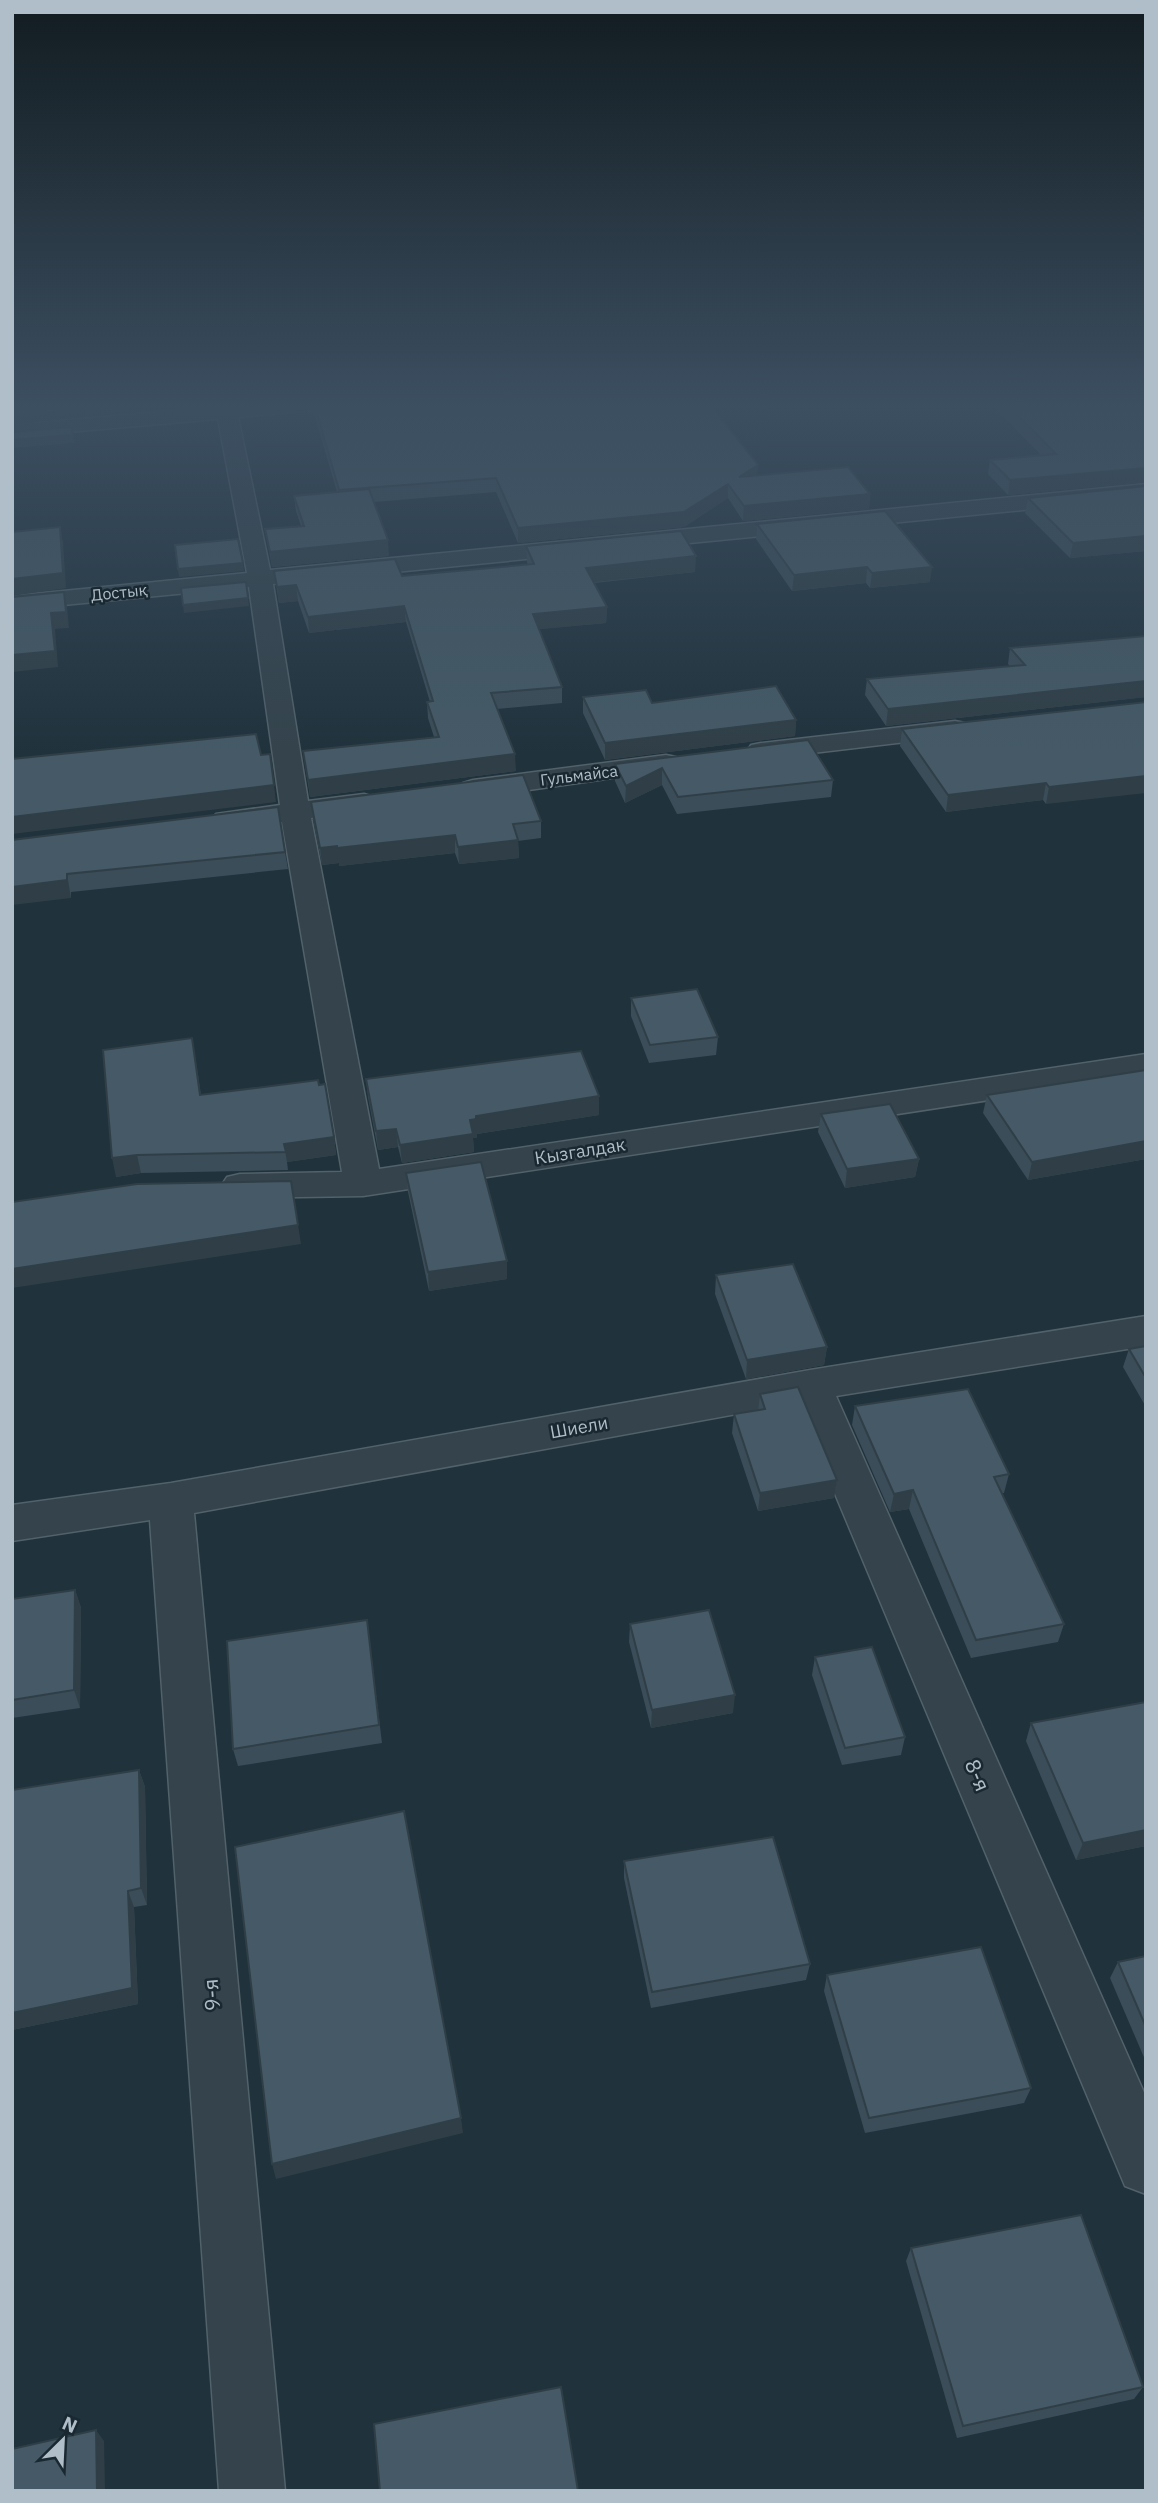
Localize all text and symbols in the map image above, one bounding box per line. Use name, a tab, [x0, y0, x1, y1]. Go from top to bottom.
street label: Достық	[90, 579, 148, 605]
street label: Гульмайса	[539, 760, 619, 790]
street label: Кызгалдак	[533, 1132, 627, 1170]
street label: Шиели	[548, 1411, 610, 1443]
street label: 8-я	[959, 1755, 997, 1795]
street label: 9-я	[196, 1978, 226, 2012]
north arrow	[28, 2405, 98, 2475]
text: N	[59, 2411, 81, 2438]

